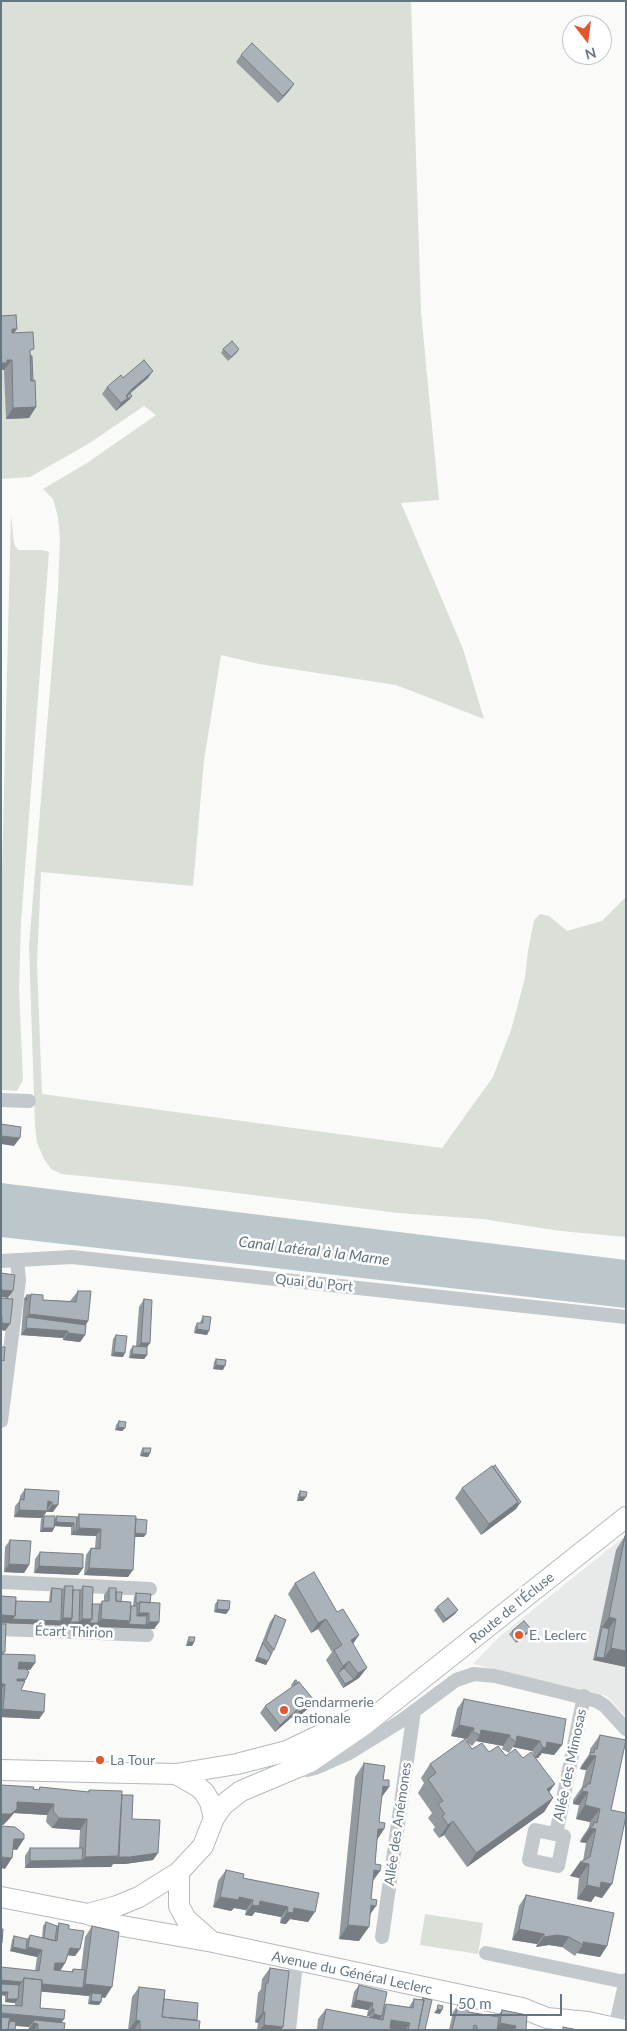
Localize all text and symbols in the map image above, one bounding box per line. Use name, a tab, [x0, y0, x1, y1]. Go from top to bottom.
north arrow	[562, 15, 612, 65]
text: N	[583, 44, 598, 64]
water label: Canal Latéral à la Marne	[238, 1233, 390, 1269]
street label: Quai du Port	[274, 1271, 354, 1295]
street label: Route de l'Écluse	[466, 1569, 558, 1647]
street label: Écart Thirion	[34, 1622, 114, 1642]
place label: E. Leclerc	[529, 1627, 587, 1643]
marker: E. Leclerc	[513, 1629, 525, 1641]
place label: Gendarmerie nationale	[294, 1694, 374, 1726]
marker: Gendarmerie nationale	[278, 1704, 290, 1716]
street label: Allée des Mimosas	[550, 1707, 590, 1823]
place label: La Tour	[110, 1752, 155, 1768]
marker: La Tour	[94, 1754, 106, 1766]
street label: Allée des Anémones	[381, 1761, 415, 1887]
street label: Avenue du Général Leclerc	[270, 1948, 434, 1998]
scale bar	[452, 1984, 564, 2016]
text: 50 m	[458, 1994, 492, 2012]

